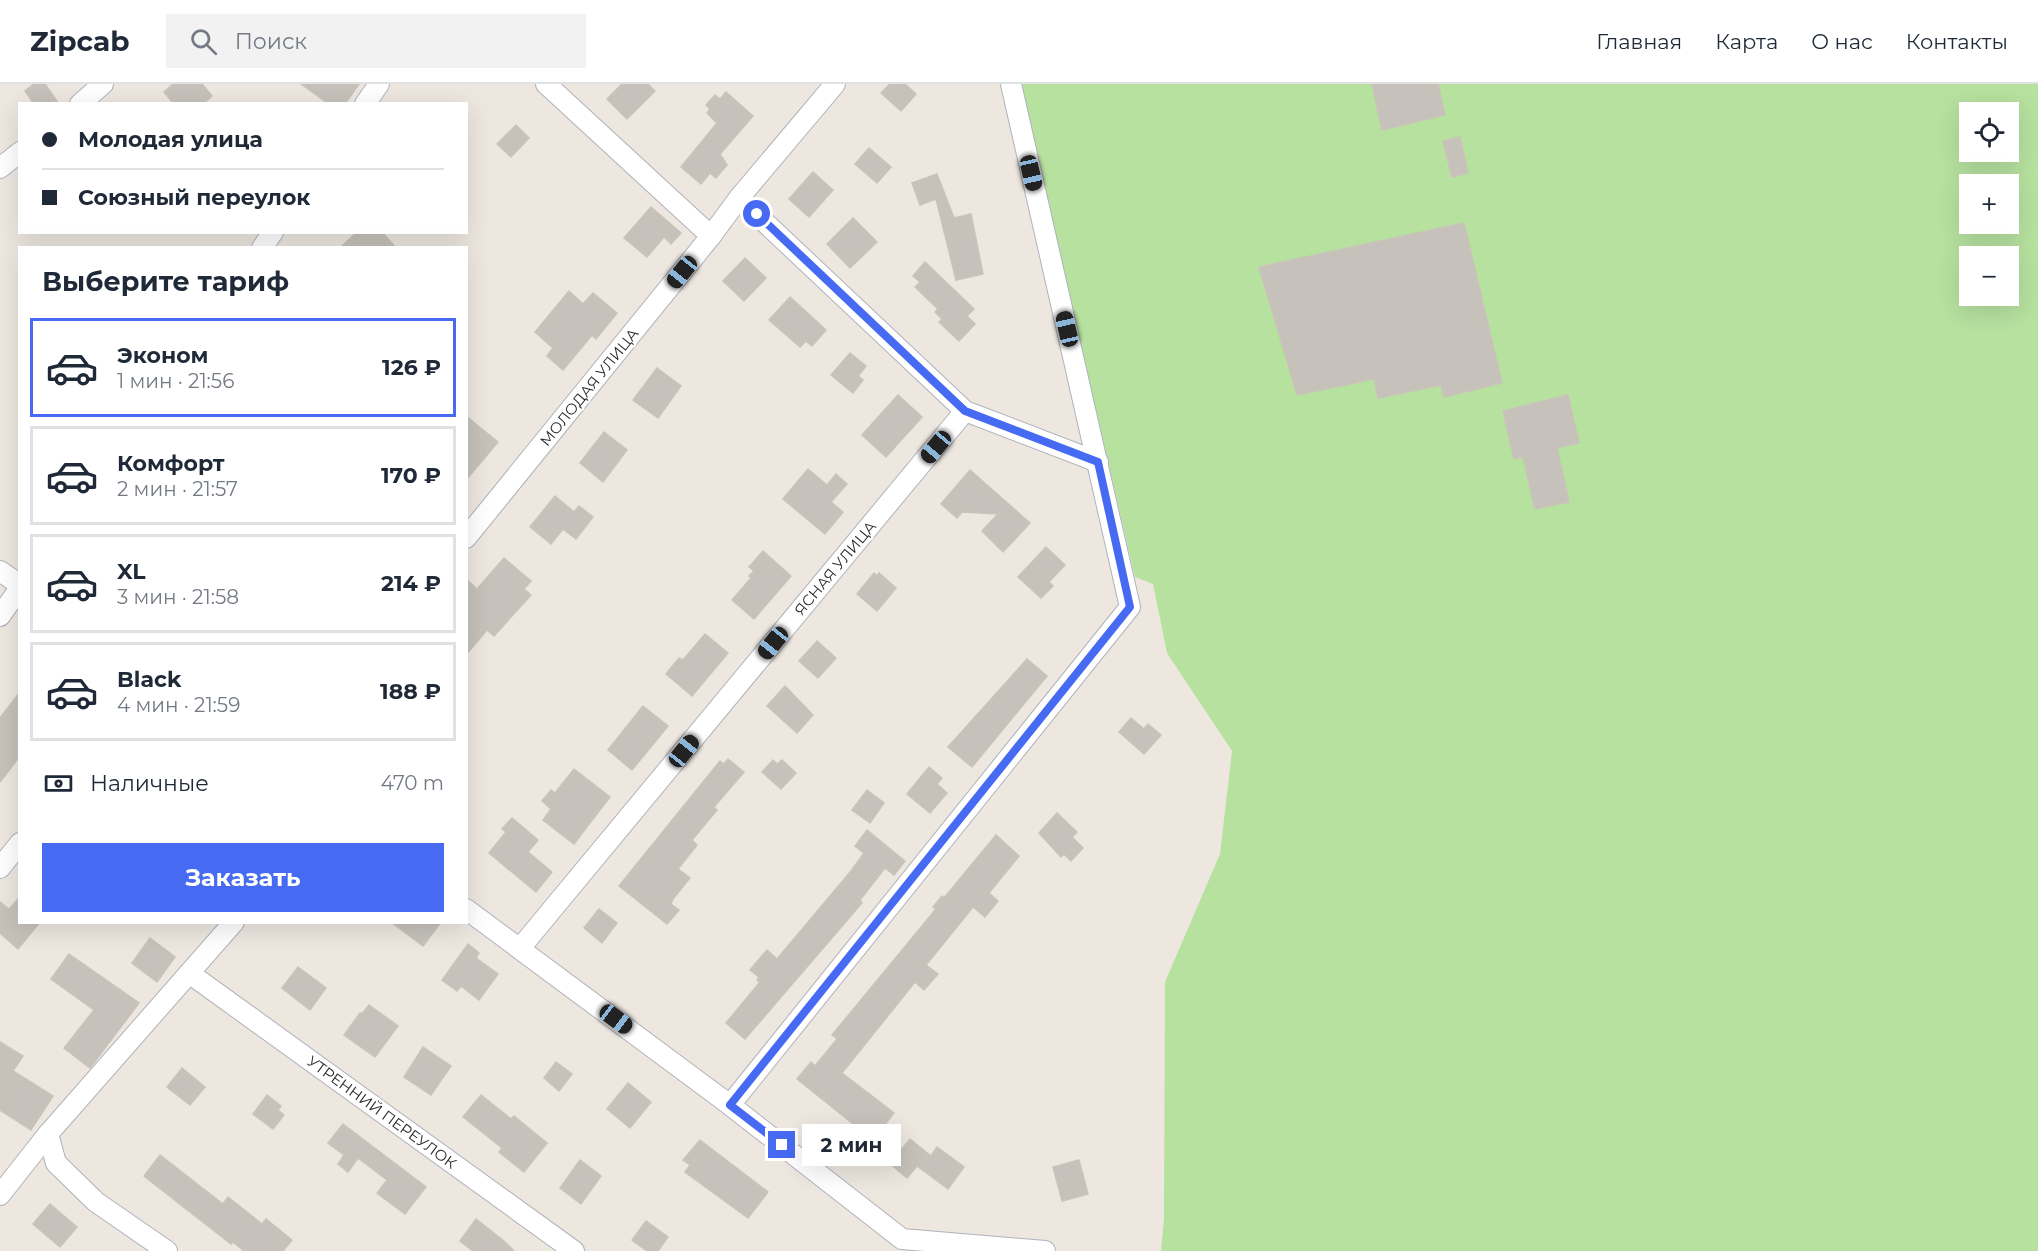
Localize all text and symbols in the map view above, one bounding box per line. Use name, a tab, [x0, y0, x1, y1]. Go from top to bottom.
search box	[166, 14, 586, 68]
text: Zipcab	[30, 24, 130, 58]
icon: search	[187, 25, 220, 58]
text: Поиск	[235, 28, 307, 55]
text: Главная	[1596, 29, 1682, 54]
text: Карта	[1715, 29, 1778, 54]
text: О нас	[1811, 29, 1873, 54]
text: Контакты	[1906, 29, 2008, 54]
map controls	[1959, 102, 2019, 306]
button: locate	[1959, 102, 2019, 162]
text: Молодая улица	[78, 126, 263, 153]
car	[1018, 153, 1044, 193]
button: +	[1959, 174, 2019, 234]
text: Союзный переулок	[78, 184, 310, 211]
route start	[743, 200, 770, 227]
button: −	[1959, 246, 2019, 306]
car	[664, 252, 700, 292]
text: Выберите тариф	[42, 265, 289, 298]
car	[1054, 309, 1080, 349]
street label: МОЛОДАЯ УЛИЦА	[536, 324, 642, 450]
icon: car	[45, 341, 99, 395]
text: Эконом	[117, 342, 208, 369]
text: 126 ₽	[382, 354, 441, 381]
text: 1 мин · 21:56	[117, 369, 234, 393]
car	[918, 427, 954, 467]
icon: car	[45, 449, 99, 503]
text: Комфорт	[117, 450, 225, 477]
text: 170 ₽	[381, 462, 441, 489]
text: 2 мин · 21:57	[117, 477, 238, 501]
street label: ЯСНАЯ УЛИЦА	[790, 517, 880, 619]
icon: car	[45, 557, 99, 611]
text: XL	[117, 558, 146, 585]
text: 214 ₽	[381, 570, 441, 597]
text: 3 мин · 21:58	[117, 585, 239, 609]
car	[755, 623, 791, 663]
icon: car	[45, 665, 99, 719]
text: Black	[117, 666, 181, 693]
text: 188 ₽	[380, 678, 441, 705]
text: 4 мин · 21:59	[117, 693, 240, 717]
car	[666, 731, 702, 771]
icon: cash	[42, 767, 75, 800]
text: Наличные	[90, 770, 209, 797]
text: 470 m	[381, 771, 444, 795]
button: Заказать	[42, 843, 444, 912]
car	[596, 1001, 636, 1037]
street label: УТРЕННИЙ ПЕРЕУЛОК	[304, 1051, 461, 1173]
callout: 2 мин	[803, 1124, 902, 1166]
route end	[768, 1131, 795, 1158]
text: 2 мин	[821, 1133, 882, 1157]

